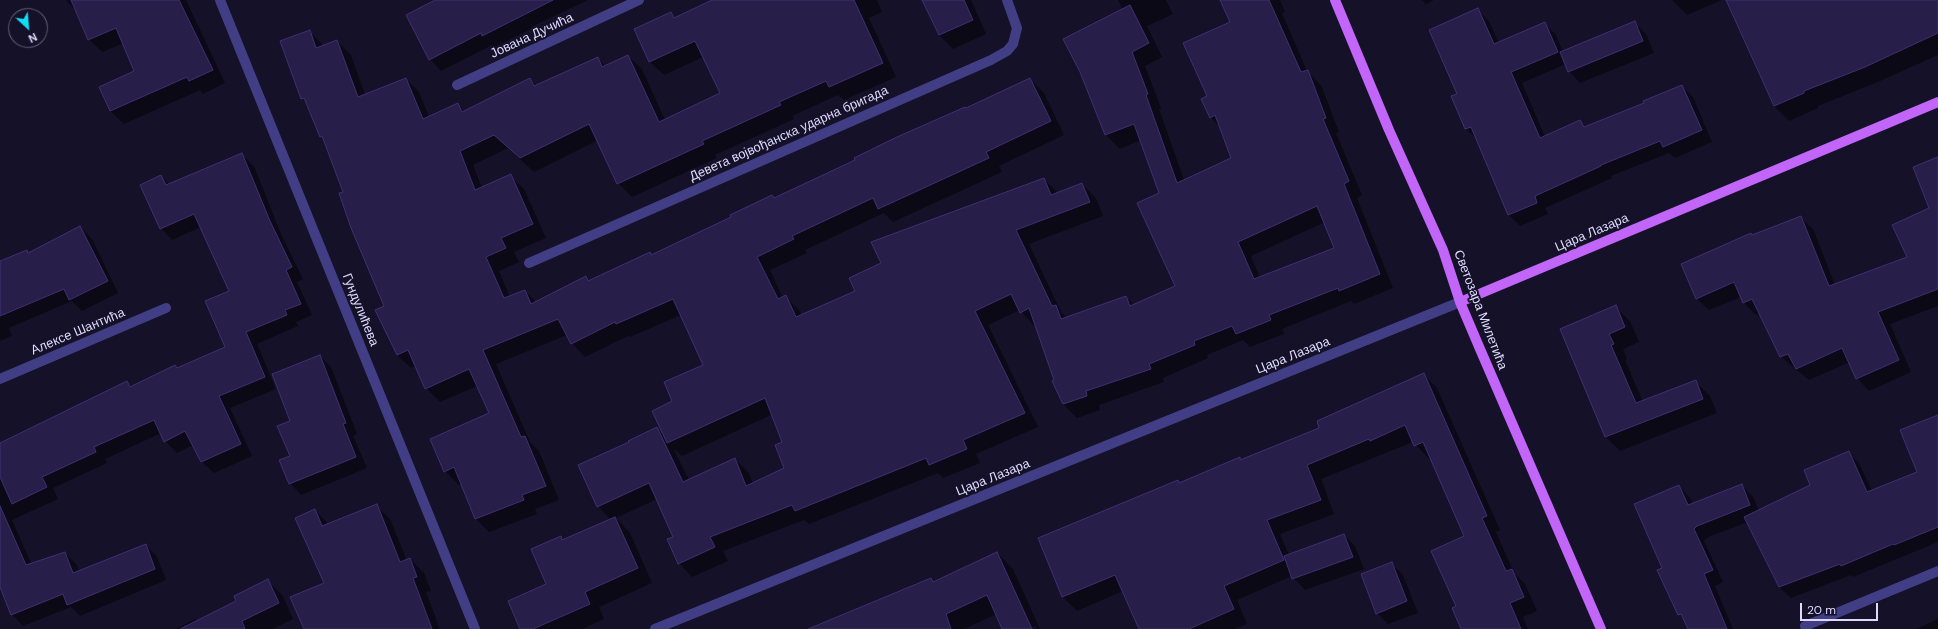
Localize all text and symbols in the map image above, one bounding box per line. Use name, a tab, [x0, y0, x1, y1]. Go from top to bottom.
north arrow	[8, 8, 48, 48]
street label: Јована Дучића	[488, 10, 576, 62]
text: N	[26, 30, 39, 46]
street label: Девета војвођанска ударна бригада	[687, 83, 891, 185]
street label: Цара Лазара	[1553, 211, 1631, 255]
street label: Светозара Милетића	[1450, 248, 1510, 372]
street label: Гундулићева	[338, 271, 382, 349]
street label: Алексе Шантића	[29, 305, 127, 359]
street label: Цара Лазара	[1254, 334, 1332, 378]
street label: Цара Лазара	[954, 456, 1032, 500]
scale bar	[1802, 595, 1880, 621]
text: 20 m	[1807, 602, 1836, 618]

